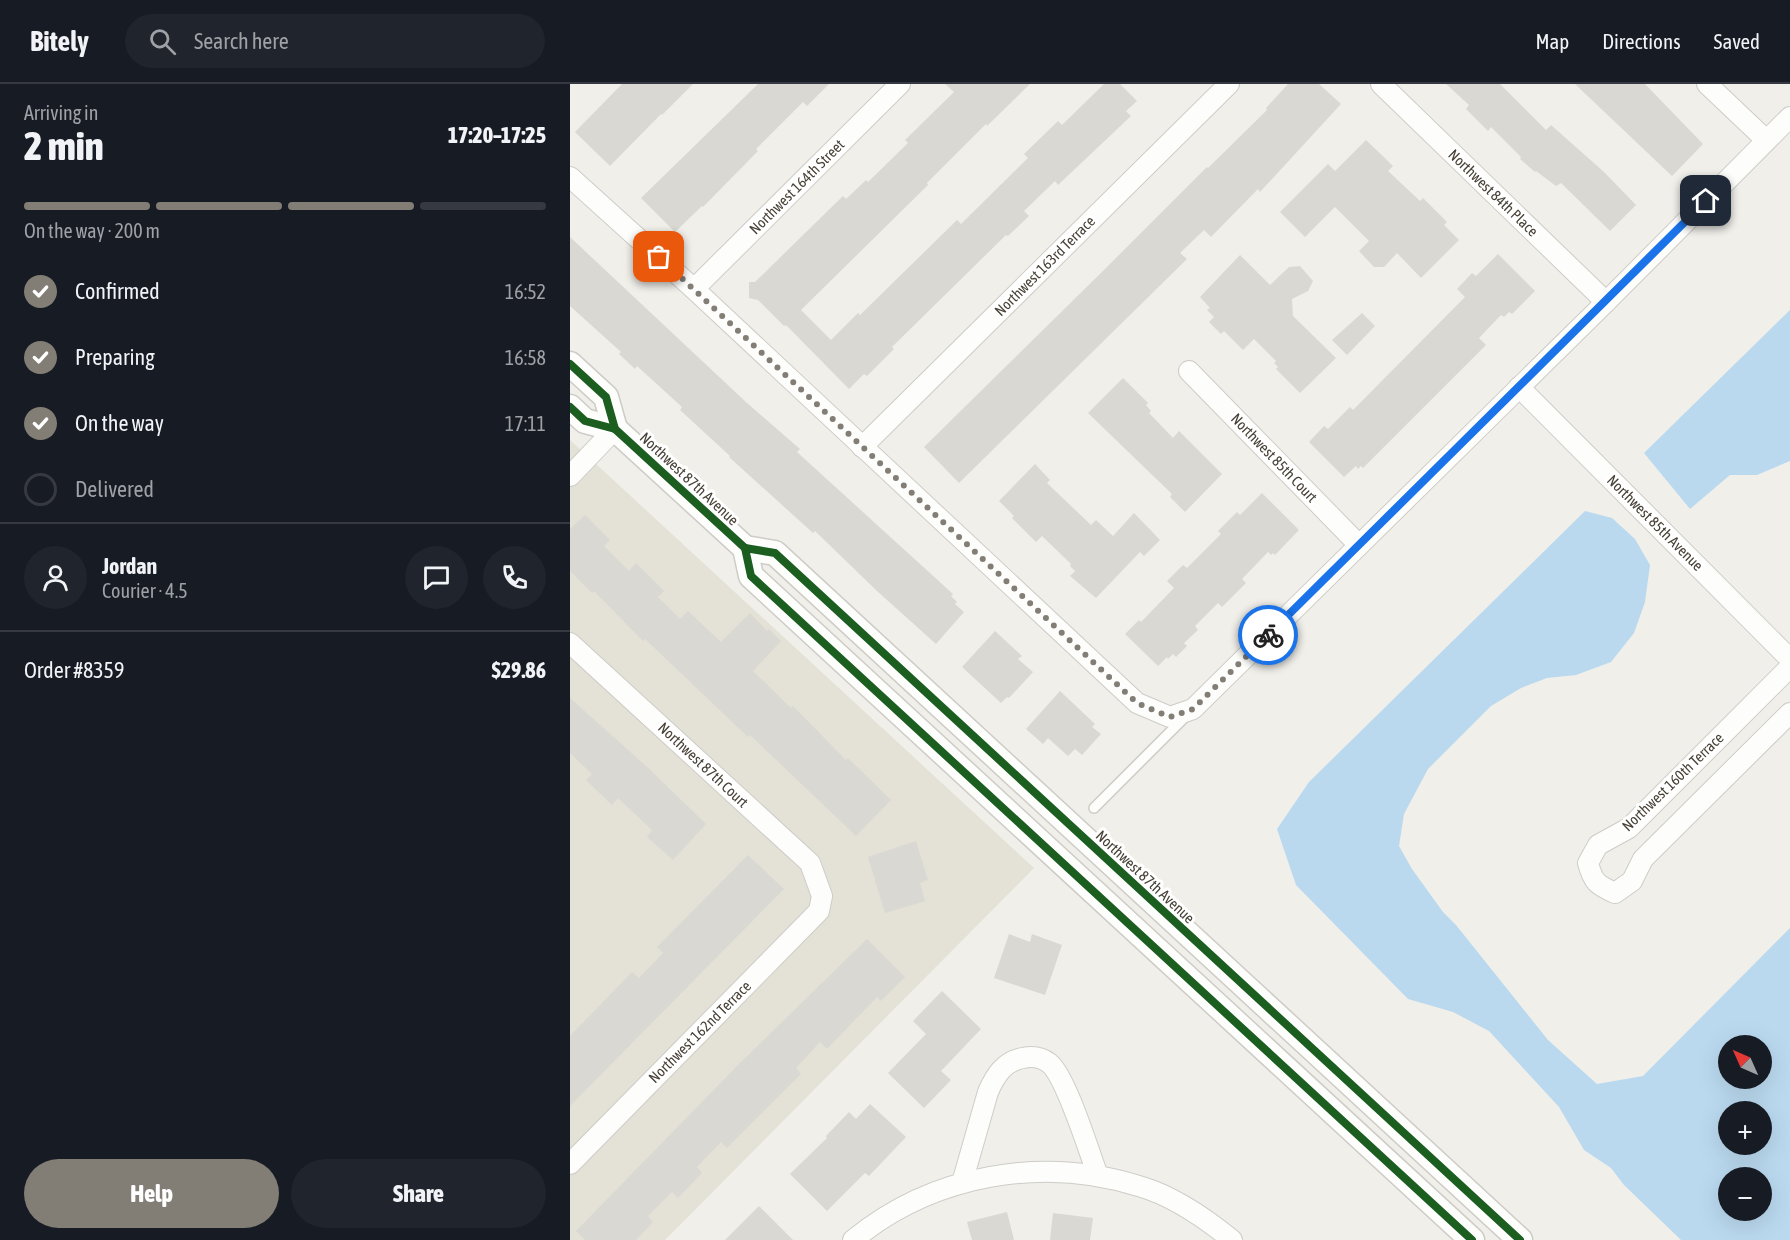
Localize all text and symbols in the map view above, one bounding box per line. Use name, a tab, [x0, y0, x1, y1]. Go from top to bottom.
search box	[125, 14, 545, 68]
text: Bitely	[30, 25, 89, 57]
icon: search	[146, 25, 179, 58]
text: Search here	[194, 28, 289, 54]
text: Map	[1535, 29, 1569, 53]
text: Directions	[1602, 29, 1681, 53]
text: Saved	[1714, 29, 1760, 53]
text: Arriving in	[24, 101, 98, 124]
text: 17:20–17:25	[448, 122, 546, 148]
text: 2 min	[24, 124, 104, 168]
street label: Northwest 164th Street	[746, 136, 847, 237]
street label: Northwest 84th Place	[1445, 146, 1542, 240]
pin	[1680, 175, 1731, 226]
icon: home	[1689, 184, 1722, 217]
street label: Northwest 163rd Terrace	[991, 212, 1098, 319]
text: On the way · 200 m	[24, 219, 160, 242]
pin	[633, 231, 684, 282]
icon: bag	[642, 240, 675, 273]
icon: check	[24, 275, 57, 308]
text: Confirmed	[75, 278, 160, 304]
text: 16:52	[505, 280, 546, 303]
icon: check	[24, 341, 57, 374]
text: Preparing	[75, 344, 155, 370]
text: 16:58	[505, 346, 546, 369]
icon: check	[24, 407, 57, 440]
text: On the way	[75, 410, 164, 436]
street label: Northwest 85th Court	[1228, 410, 1321, 505]
text: 17:11	[505, 412, 546, 435]
street label: Northwest 87th Avenue	[637, 429, 742, 529]
street label: Northwest 85th Avenue	[1604, 471, 1707, 574]
text: Delivered	[75, 476, 154, 502]
button: person	[24, 546, 87, 609]
button: chat	[405, 546, 468, 609]
button: phone	[483, 546, 546, 609]
text: Jordan	[102, 553, 157, 579]
text: Courier · 4.5	[102, 579, 188, 602]
courier	[1238, 605, 1298, 665]
icon: bike	[1252, 619, 1285, 652]
text: Order #8359	[24, 657, 124, 683]
text: $29.86	[491, 657, 546, 683]
street label: Northwest 87th Court	[655, 719, 752, 811]
street label: Northwest 160th Terrace	[1618, 729, 1727, 834]
street label: Northwest 87th Avenue	[1093, 827, 1198, 927]
street label: Northwest 162nd Terrace	[645, 977, 754, 1086]
north arrow	[1718, 1035, 1772, 1089]
map controls	[1718, 1035, 1772, 1221]
button: +	[1718, 1101, 1772, 1155]
button: Help	[24, 1159, 279, 1228]
button: Share	[291, 1159, 546, 1228]
button: −	[1718, 1167, 1772, 1221]

